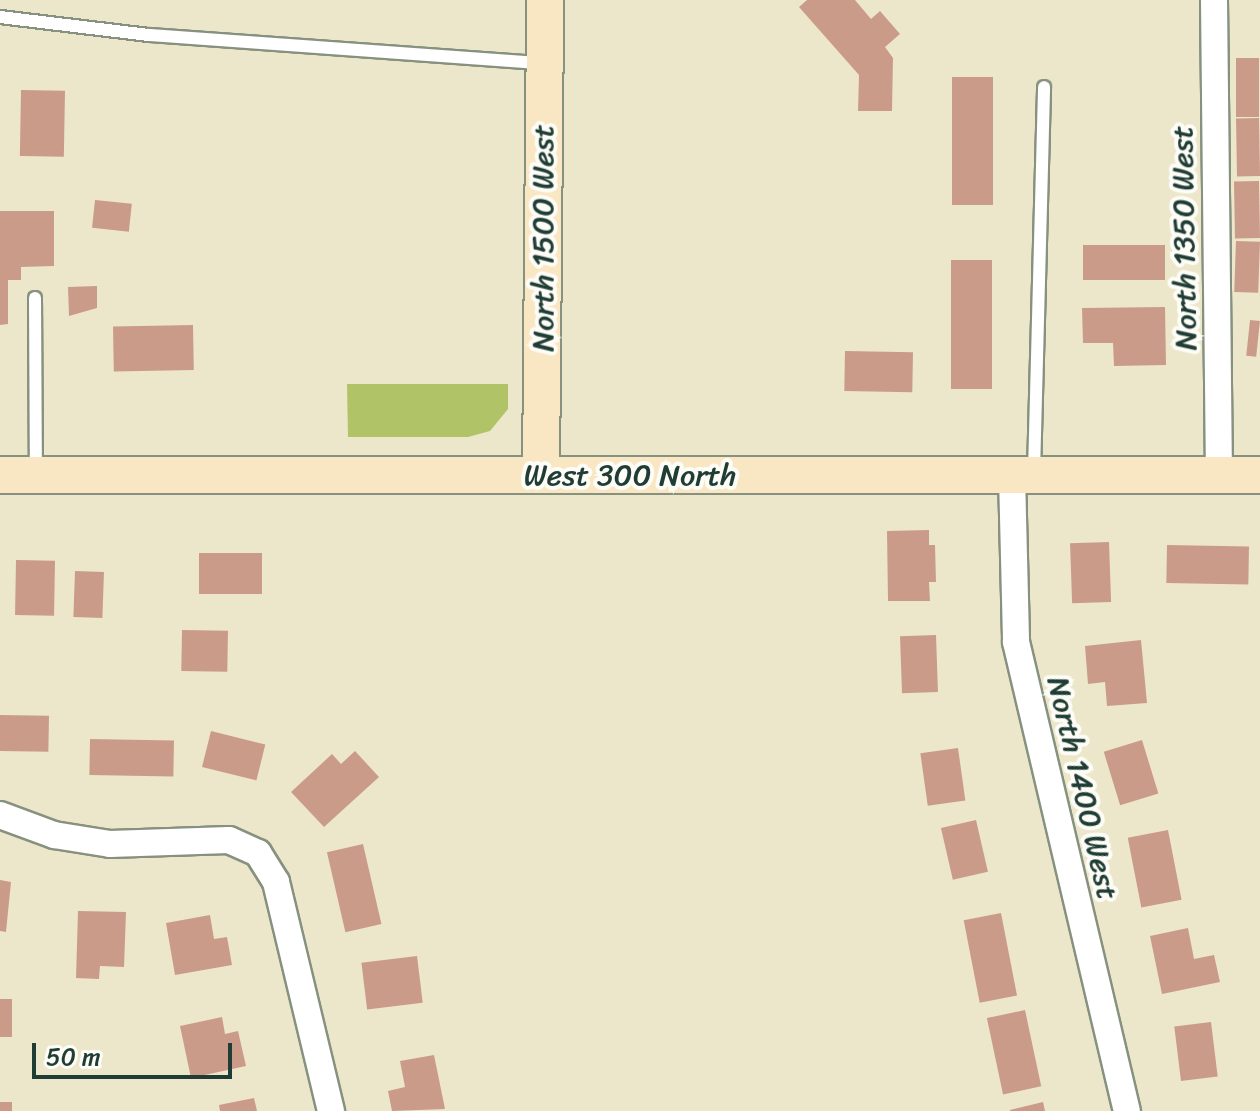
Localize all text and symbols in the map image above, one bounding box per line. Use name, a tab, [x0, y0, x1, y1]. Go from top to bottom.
street label: North 1500 West	[525, 124, 561, 352]
street label: North 1350 West	[1164, 125, 1204, 351]
street label: West 300 North	[524, 457, 736, 493]
street label: North 1400 West	[1040, 673, 1126, 903]
scale bar	[36, 1027, 236, 1077]
text: 50 m	[46, 1036, 101, 1078]

